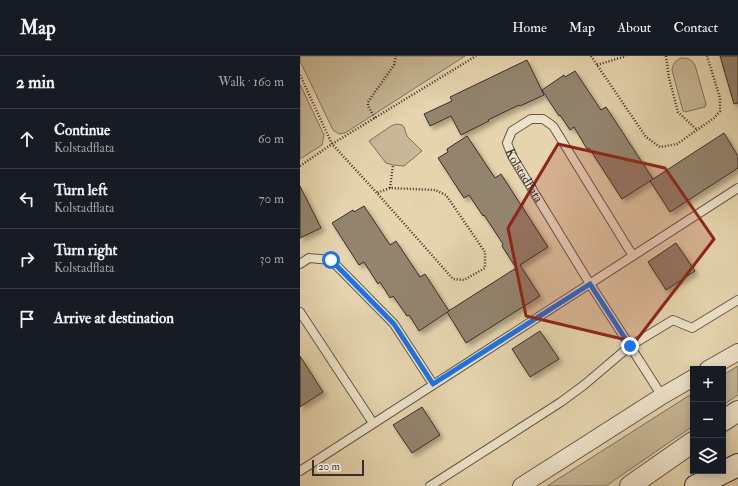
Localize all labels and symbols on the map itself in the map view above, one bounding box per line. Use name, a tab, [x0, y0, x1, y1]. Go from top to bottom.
street label: Kolstadflata	[502, 146, 547, 206]
route start	[322, 251, 340, 269]
route end	[621, 337, 639, 355]
scale bar	[312, 458, 364, 477]

